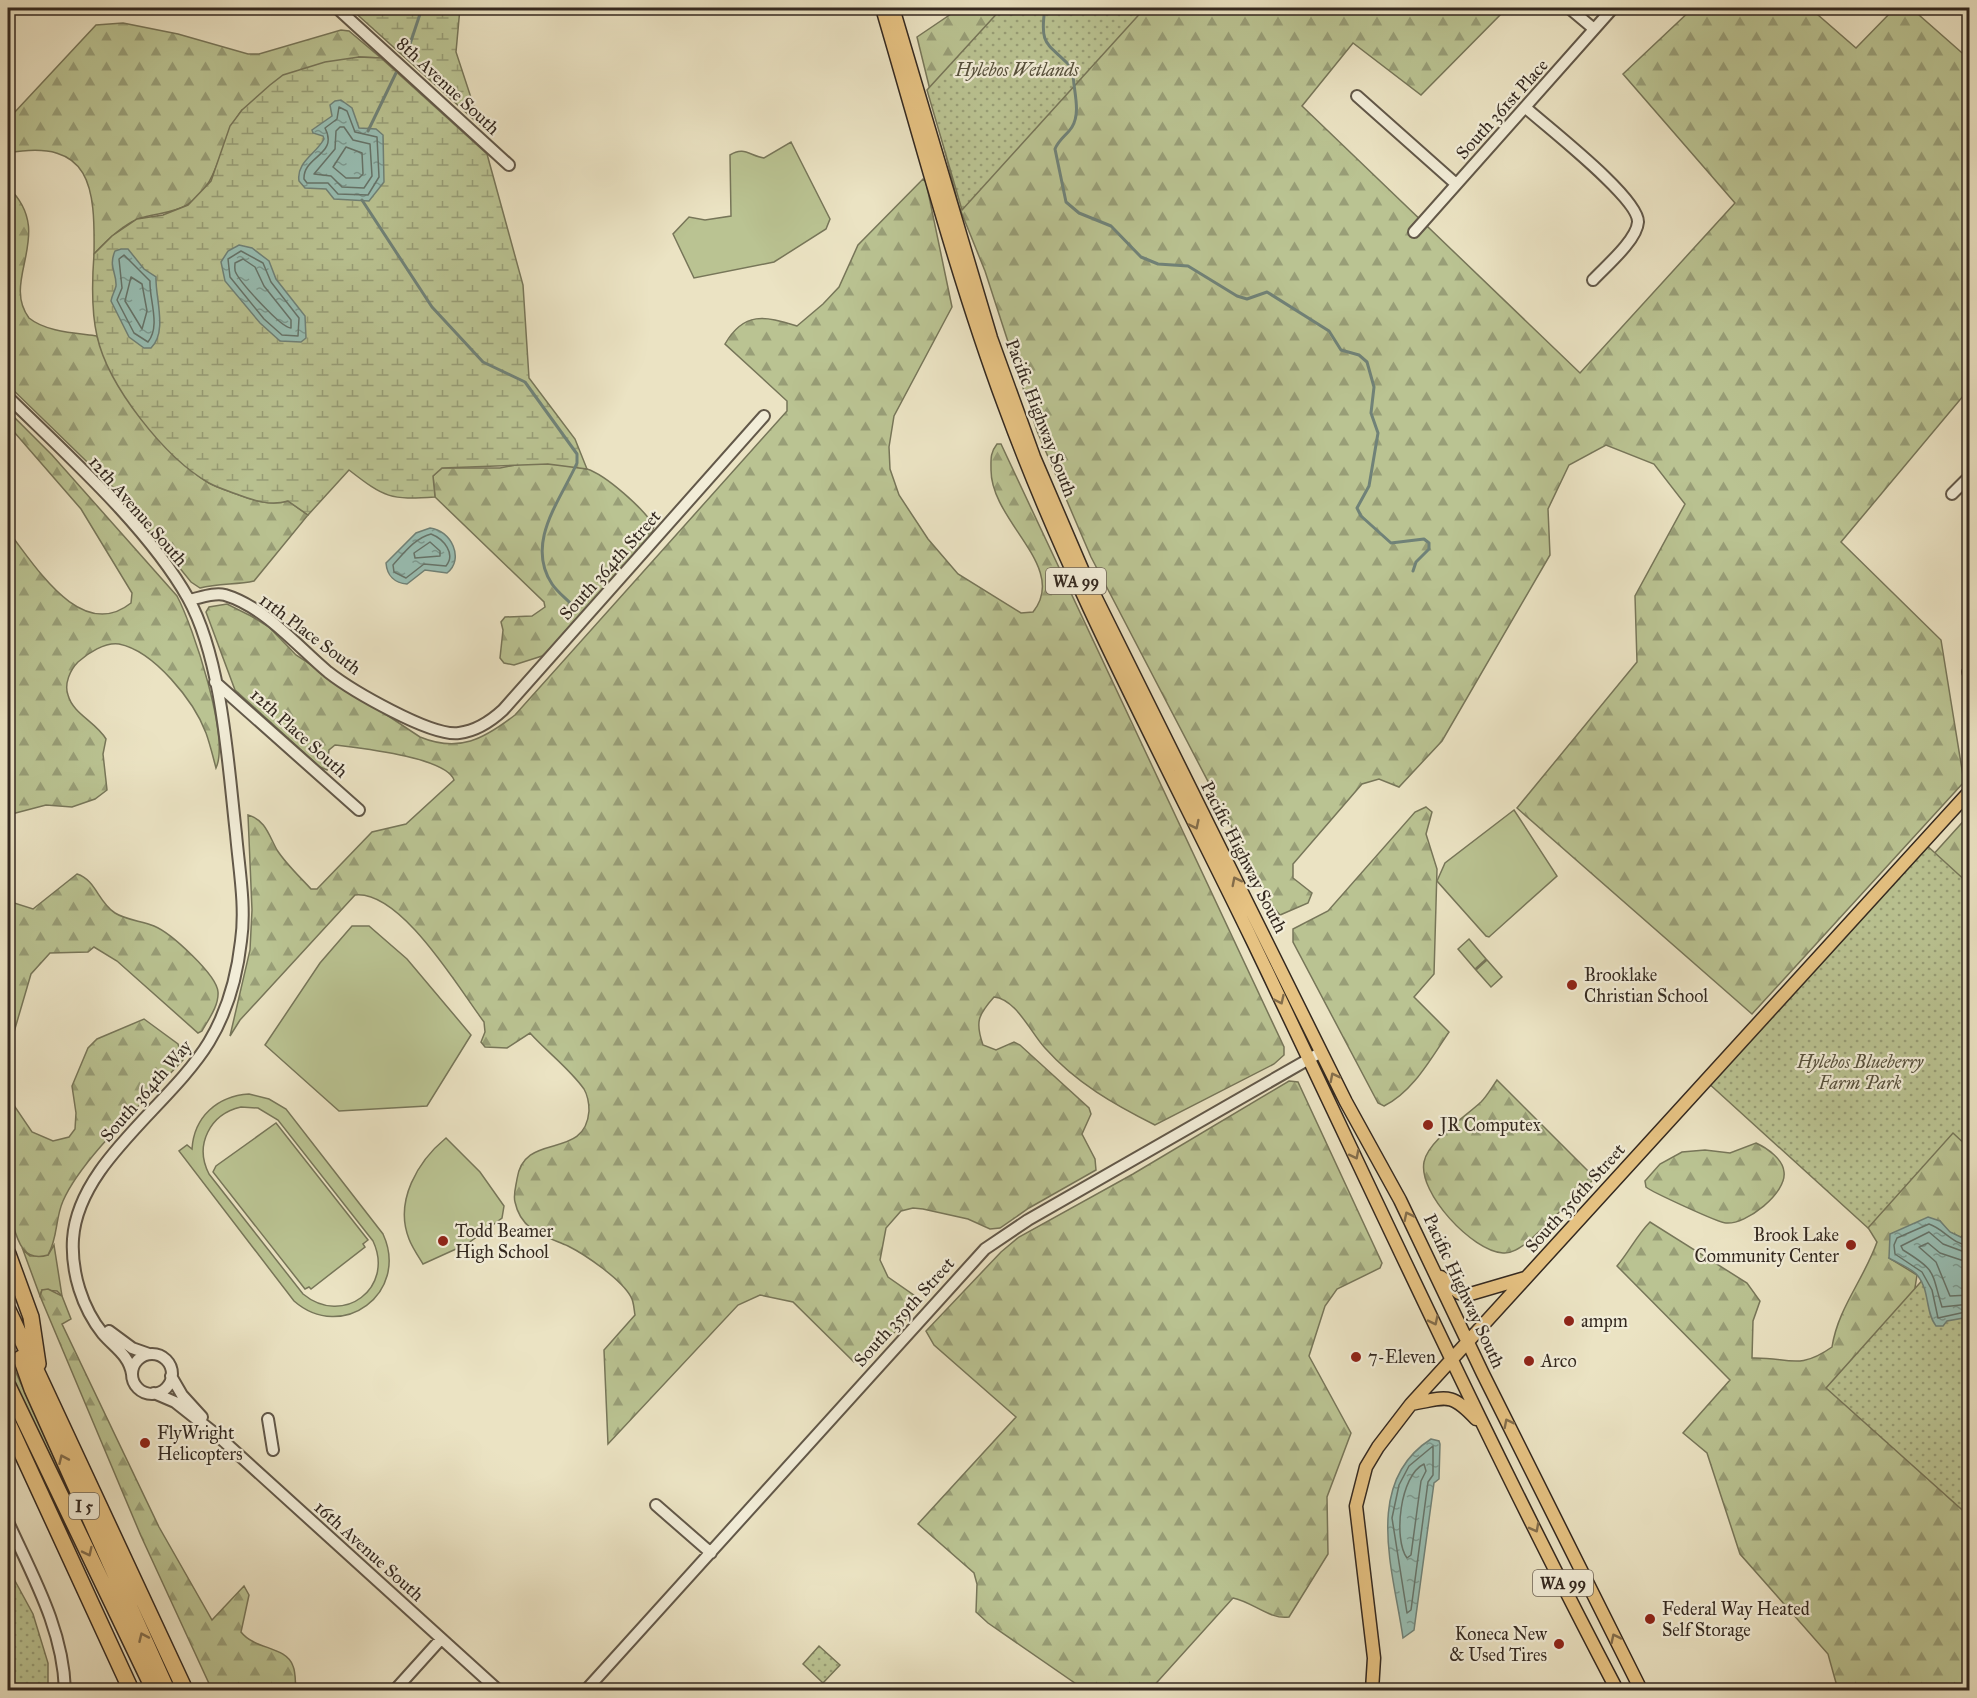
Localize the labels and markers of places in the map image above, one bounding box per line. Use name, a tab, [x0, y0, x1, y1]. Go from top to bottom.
place label: Brooklake Christian School	[1584, 964, 1708, 1007]
marker: Brooklake Christian School	[1565, 978, 1579, 992]
place label: JR Computex	[1438, 1114, 1541, 1137]
marker: JR Computex	[1421, 1118, 1435, 1132]
place label: Todd Beamer High School	[455, 1220, 554, 1264]
place label: Brook Lake Community Center	[1695, 1224, 1839, 1267]
marker: Todd Beamer High School	[436, 1234, 450, 1248]
marker: Brook Lake Community Center	[1844, 1238, 1858, 1252]
place label: ampm	[1581, 1310, 1628, 1332]
marker: ampm	[1562, 1314, 1576, 1328]
place label: 7-Eleven	[1368, 1346, 1436, 1368]
marker: 7-Eleven	[1349, 1350, 1363, 1364]
place label: Arco	[1540, 1350, 1577, 1372]
marker: Arco	[1522, 1354, 1536, 1368]
place label: FlyWright Helicopters	[157, 1422, 243, 1465]
marker: FlyWright Helicopters	[138, 1436, 152, 1450]
place label: Federal Way Heated Self Storage	[1662, 1598, 1810, 1642]
marker: Federal Way Heated Self Storage	[1643, 1612, 1657, 1626]
place label: Koneca New & Used Tires	[1449, 1623, 1547, 1666]
marker: Koneca New & Used Tires	[1552, 1637, 1566, 1651]

